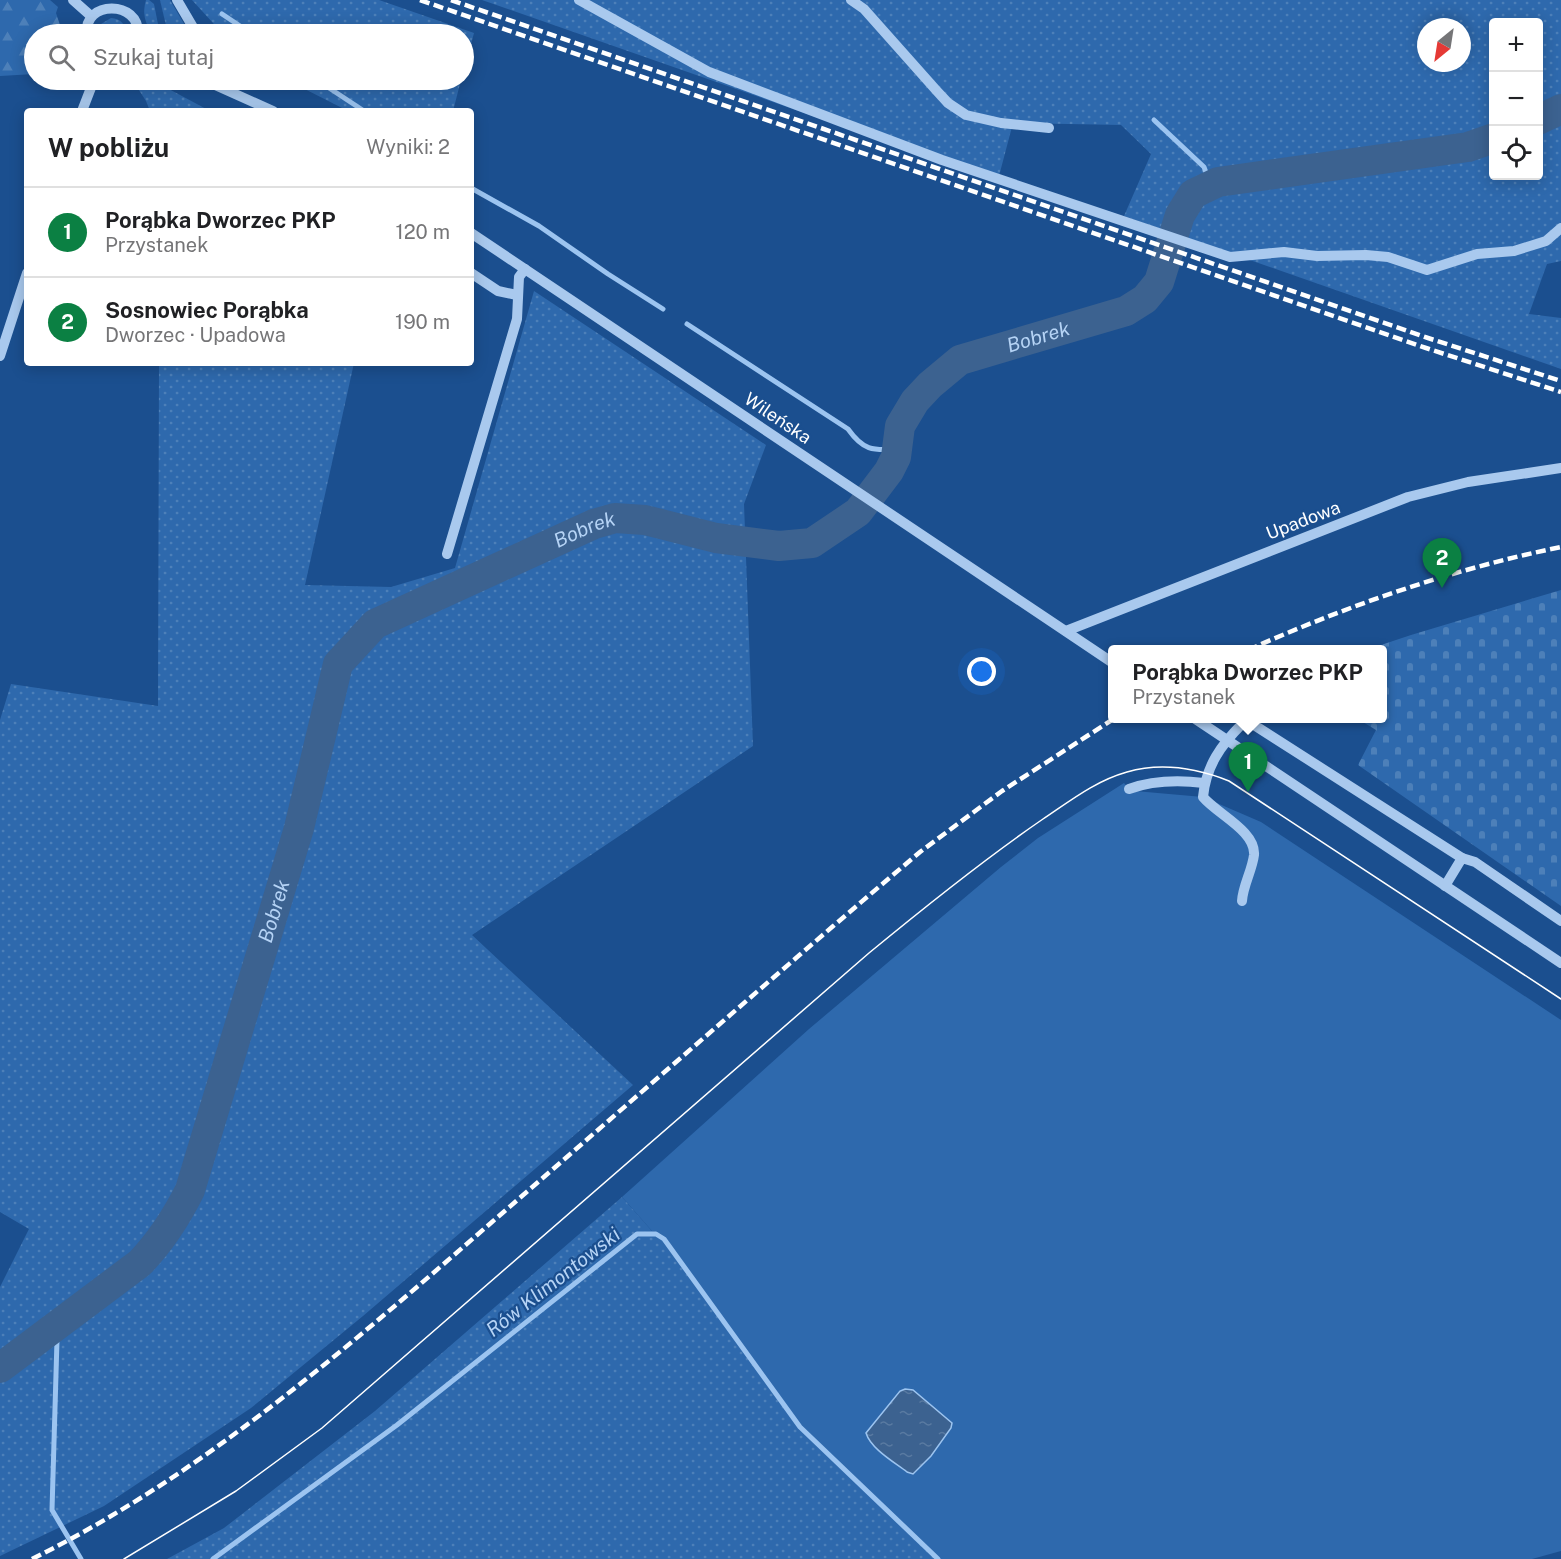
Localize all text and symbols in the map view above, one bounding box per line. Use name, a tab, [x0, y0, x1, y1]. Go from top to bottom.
north arrow	[1417, 18, 1471, 72]
map controls	[1489, 18, 1543, 180]
button: +	[1489, 18, 1543, 72]
search box	[24, 24, 474, 90]
icon: search	[45, 41, 78, 74]
text: Szukaj tutaj	[93, 44, 214, 70]
button: −	[1489, 72, 1543, 126]
button: locate	[1489, 126, 1543, 180]
text: W pobliżu	[48, 132, 169, 163]
text: Wyniki: 2	[366, 135, 450, 159]
text: Porąbka Dworzec PKP	[105, 207, 336, 233]
text: 1	[63, 220, 72, 244]
text: 120 m	[396, 220, 450, 244]
text: Przystanek	[105, 233, 208, 257]
text: Sosnowiec Porąbka	[105, 297, 309, 323]
text: 2	[61, 310, 74, 334]
text: 190 m	[395, 310, 450, 334]
water label: Bobrek	[1004, 316, 1073, 358]
text: Dworzec · Upadowa	[105, 323, 286, 347]
street label: Wileńska	[741, 388, 815, 448]
street label: Upadowa	[1263, 496, 1343, 544]
water label: Bobrek	[550, 506, 618, 553]
pin: 2	[1422, 538, 1462, 588]
popup	[1108, 645, 1387, 723]
your location	[967, 657, 996, 686]
text: Porąbka Dworzec PKP	[1132, 659, 1363, 685]
text: Przystanek	[1132, 685, 1236, 709]
pin: 1	[1228, 742, 1268, 792]
water label: Bobrek	[253, 877, 295, 946]
water label: Rów Klimontowski	[481, 1222, 625, 1342]

